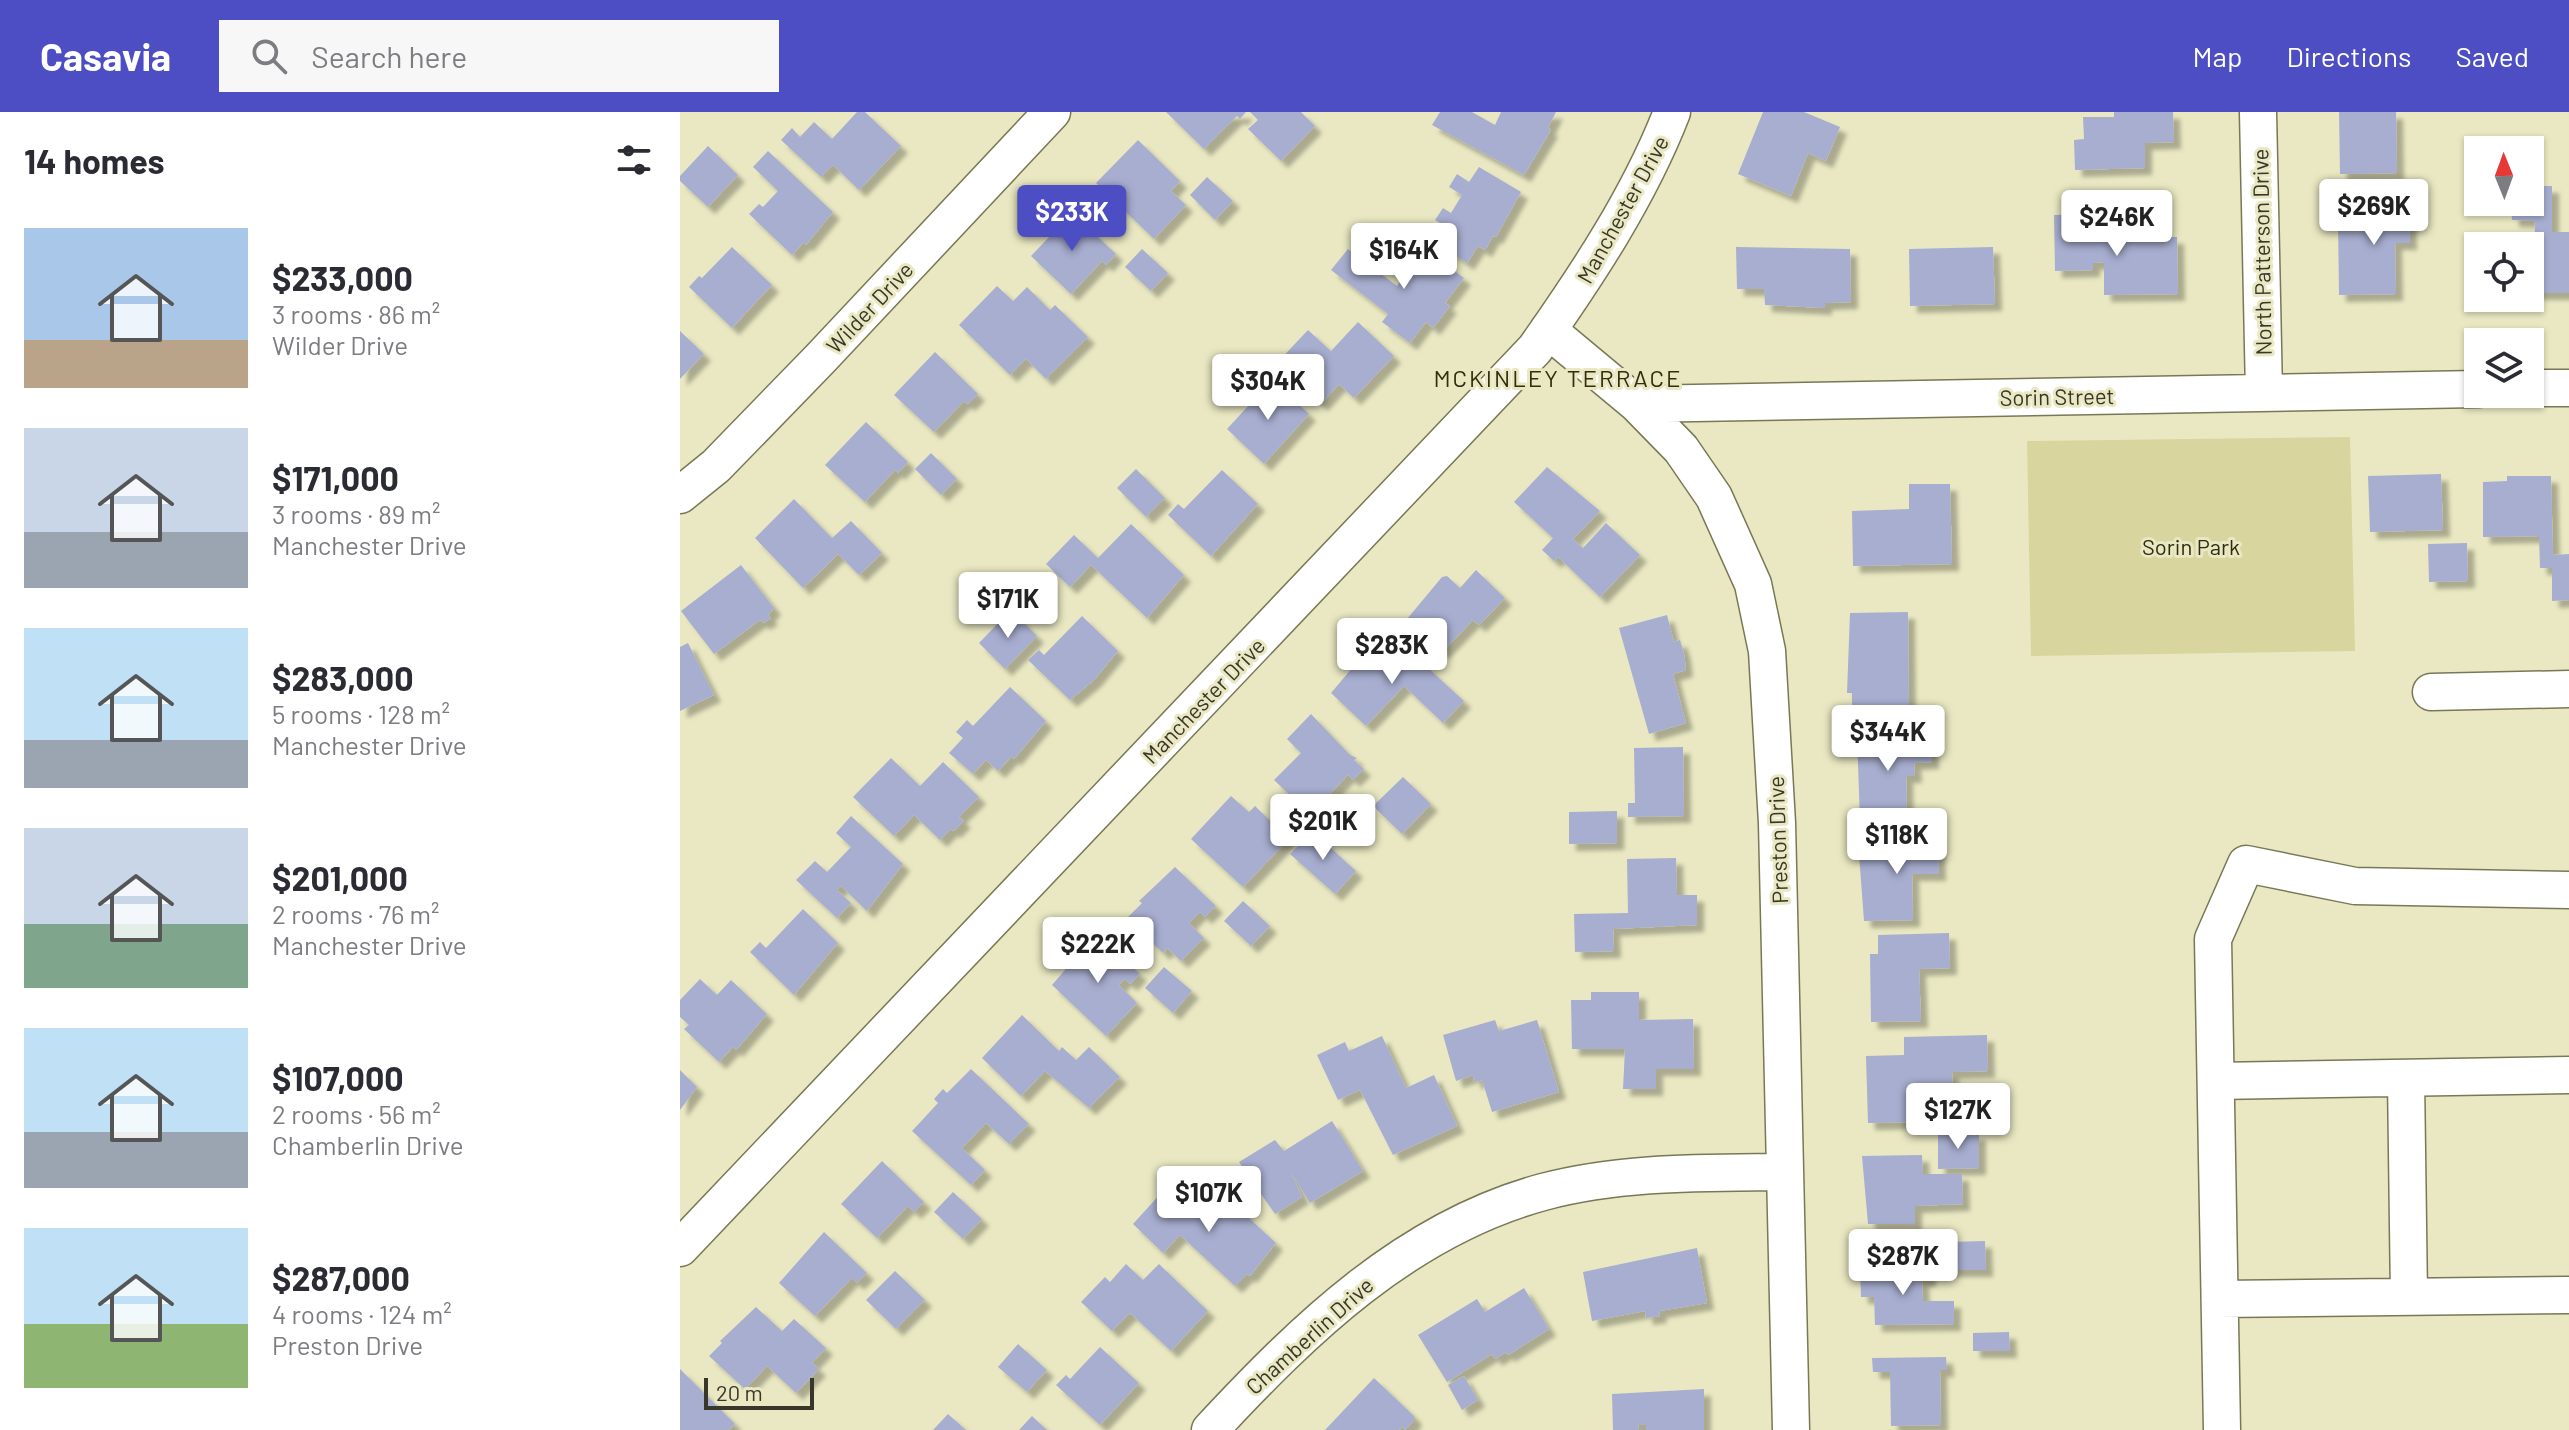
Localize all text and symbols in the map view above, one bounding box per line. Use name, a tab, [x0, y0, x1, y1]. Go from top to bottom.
search box	[219, 20, 779, 92]
text: Casavia	[40, 33, 171, 79]
icon: search	[247, 34, 291, 78]
text: Search here	[311, 38, 467, 74]
text: Map	[2193, 39, 2242, 73]
text: Directions	[2286, 39, 2412, 73]
text: Saved	[2456, 39, 2529, 73]
street label: Manchester Drive	[1571, 131, 1673, 287]
north arrow	[2464, 136, 2544, 216]
map controls	[2464, 136, 2544, 408]
icon: filters	[612, 138, 656, 182]
text: 14 homes	[24, 140, 165, 181]
street label: North Patterson Drive	[2246, 148, 2276, 356]
pin: $269K	[2318, 179, 2430, 247]
pin: $233K	[1016, 185, 1128, 253]
text: $269K	[2337, 189, 2411, 220]
pin: $246K	[2061, 190, 2173, 258]
text: $233K	[1035, 195, 1109, 226]
text: $246K	[2079, 200, 2155, 231]
pin: $164K	[1348, 223, 1460, 291]
button: locate	[2464, 232, 2544, 312]
text: $164K	[1369, 233, 1439, 264]
street label: Wilder Drive	[820, 256, 918, 358]
text: $233,000	[272, 257, 413, 298]
icon: home	[88, 260, 184, 356]
text: 3 rooms · 86 m²	[272, 298, 440, 329]
button: layers	[2464, 328, 2544, 408]
text: Wilder Drive	[272, 329, 408, 360]
pin: $304K	[1212, 354, 1324, 422]
district label: MCKINLEY TERRACE	[1433, 363, 1683, 392]
text: $304K	[1230, 364, 1306, 395]
street label: Sorin Street	[1999, 382, 2115, 410]
text: $171,000	[272, 457, 399, 498]
icon: home	[88, 460, 184, 556]
text: 3 rooms · 89 m²	[272, 498, 440, 529]
text: Manchester Drive	[272, 529, 467, 560]
park label: Sorin Park	[2142, 533, 2240, 559]
pin: $171K	[952, 572, 1064, 640]
text: $171K	[977, 582, 1039, 613]
pin: $283K	[1336, 618, 1448, 686]
text: $283K	[1355, 628, 1429, 659]
street label: Manchester Drive	[1136, 632, 1270, 768]
text: $283,000	[272, 657, 414, 698]
icon: home	[88, 660, 184, 756]
text: 5 rooms · 128 m²	[272, 698, 450, 729]
pin: $344K	[1832, 705, 1944, 773]
text: $344K	[1850, 715, 1926, 746]
text: Manchester Drive	[272, 729, 467, 760]
street label: Preston Drive	[1762, 776, 1792, 904]
pin: $201K	[1267, 794, 1379, 862]
text: $201K	[1288, 804, 1358, 835]
pin: $118K	[1841, 808, 1953, 876]
text: $118K	[1865, 818, 1929, 849]
text: $201,000	[272, 857, 408, 898]
icon: home	[88, 860, 184, 956]
text: 2 rooms · 76 m²	[272, 898, 440, 929]
pin: $222K	[1042, 917, 1154, 985]
text: $222K	[1061, 927, 1135, 958]
text: Manchester Drive	[272, 929, 467, 960]
text: $107,000	[272, 1057, 404, 1098]
icon: home	[88, 1060, 184, 1156]
pin: $127K	[1902, 1083, 2014, 1151]
text: $127K	[1924, 1093, 1992, 1124]
text: 2 rooms · 56 m²	[272, 1098, 441, 1129]
text: Chamberlin Drive	[272, 1129, 464, 1160]
pin: $107K	[1153, 1166, 1265, 1234]
text: $107K	[1175, 1176, 1243, 1207]
pin: $287K	[1847, 1229, 1959, 1297]
text: $287K	[1867, 1239, 1939, 1270]
text: $287,000	[272, 1257, 410, 1298]
icon: home	[88, 1260, 184, 1356]
street label: Chamberlin Drive	[1240, 1271, 1378, 1399]
text: 4 rooms · 124 m²	[272, 1298, 452, 1329]
text: Preston Drive	[272, 1329, 423, 1360]
scale bar	[704, 1374, 814, 1410]
text: 20 m	[716, 1379, 763, 1405]

